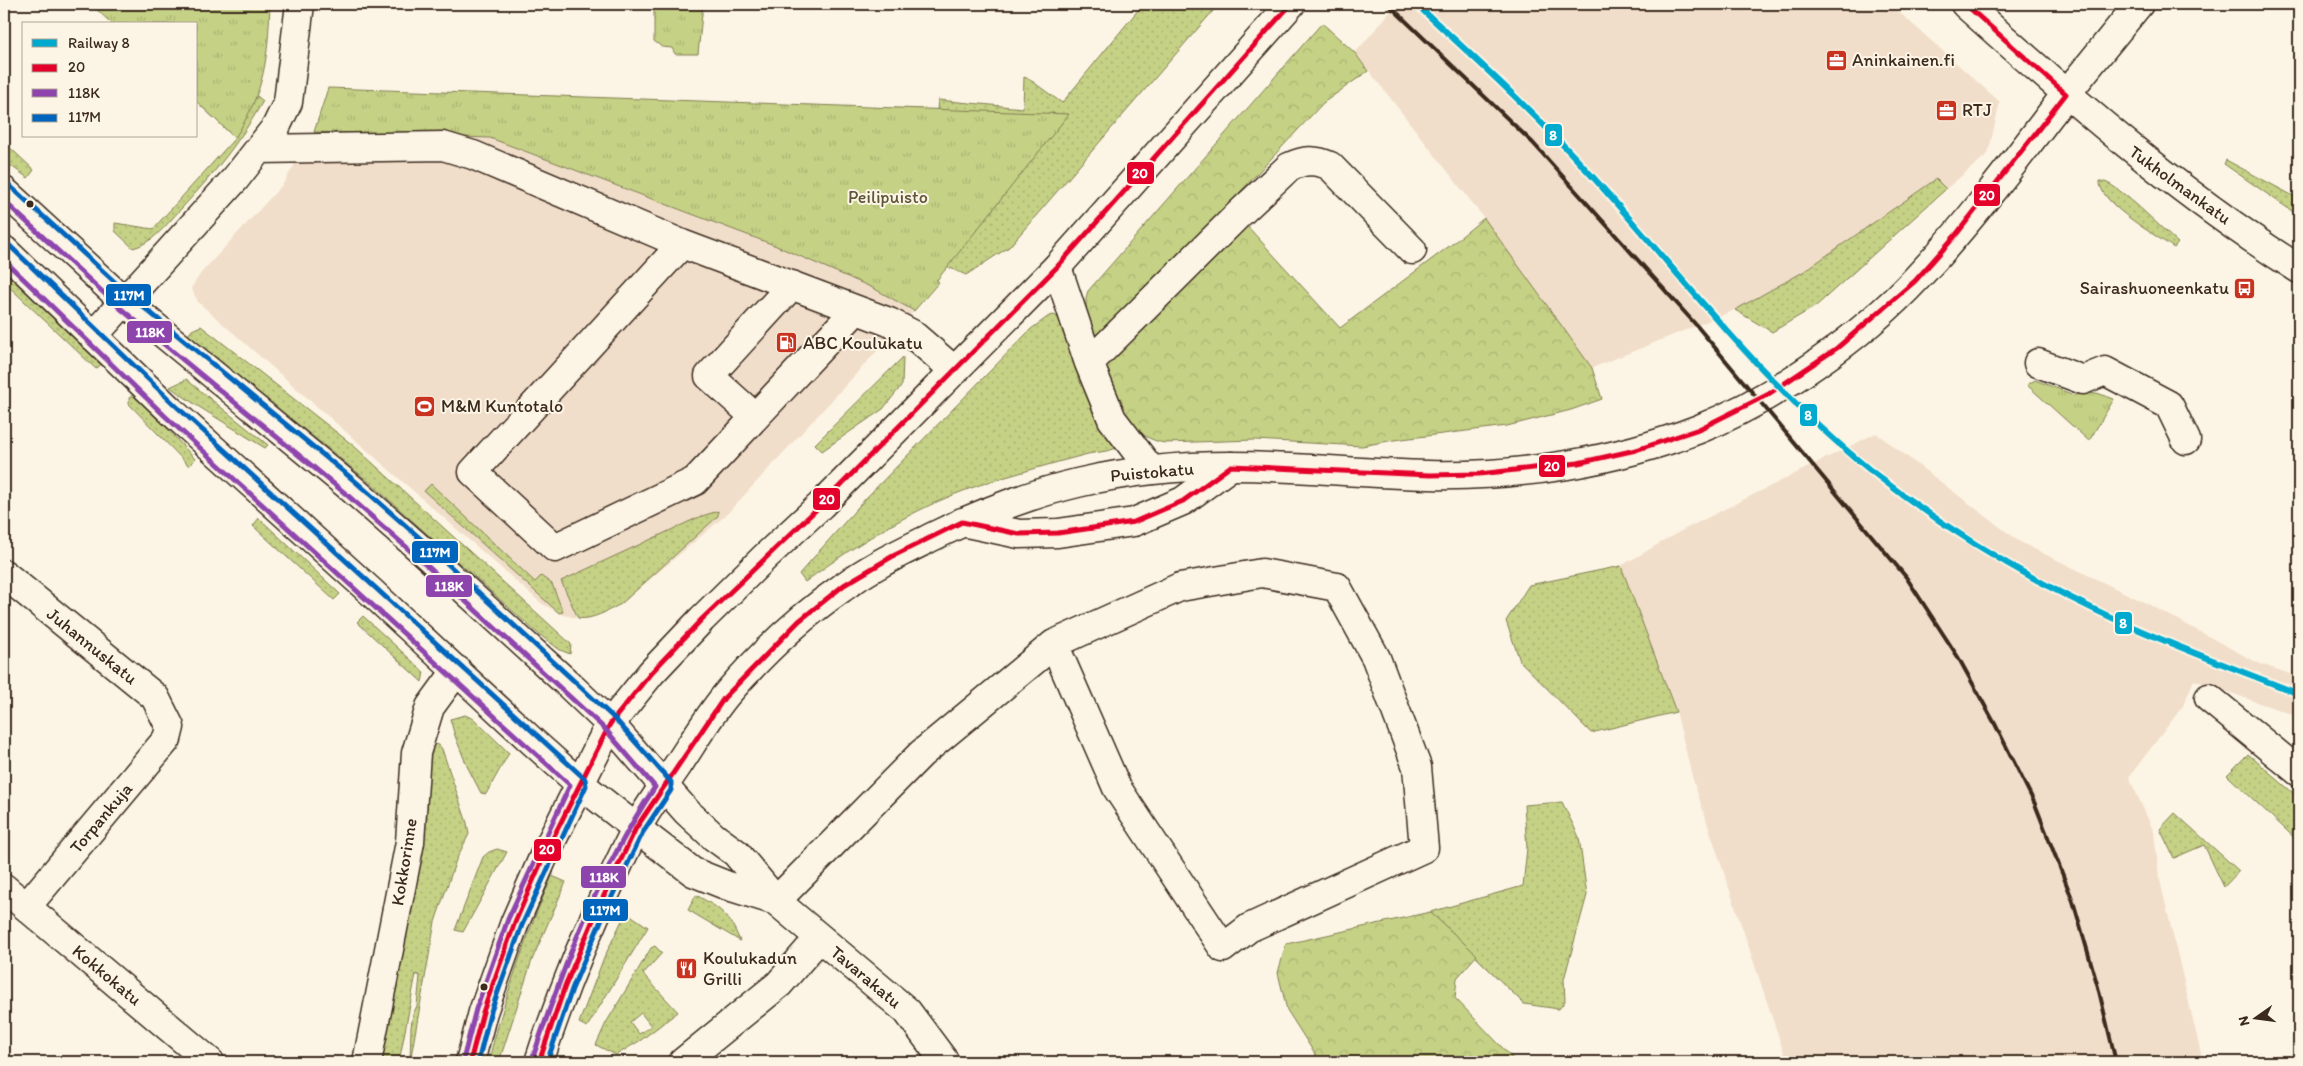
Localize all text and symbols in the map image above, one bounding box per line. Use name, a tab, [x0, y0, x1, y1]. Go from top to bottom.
legend	[22, 22, 198, 138]
text: Railway 8	[68, 34, 130, 52]
office icon: Aninkainen.fi	[1824, 48, 1848, 72]
place label: Aninkainen.fi	[1852, 49, 1955, 71]
text: 20	[68, 58, 85, 76]
text: 118K	[68, 84, 100, 102]
office icon: RTJ	[1934, 98, 1958, 122]
place label: RTJ	[1962, 99, 1992, 121]
text: 117M	[68, 108, 101, 126]
line badge: 8	[1544, 123, 1563, 147]
text: 8	[1549, 127, 1557, 144]
street label: Tukholmankatu	[2125, 141, 2235, 229]
line badge: 20	[1126, 161, 1155, 185]
text: 20	[1132, 165, 1148, 182]
line badge: 20	[1973, 183, 2001, 207]
park label: Peilipuisto	[848, 186, 928, 208]
text: 20	[1979, 187, 1995, 204]
unlabelled marker	[25, 199, 35, 209]
bus stop icon: Sairashuoneenkatu	[2233, 276, 2257, 300]
place label: Sairashuoneenkatu	[2080, 277, 2229, 299]
line badge: 117M	[105, 283, 152, 307]
text: 117M	[114, 287, 144, 304]
line badge: 118K	[126, 320, 173, 344]
text: 118K	[135, 324, 166, 341]
fuel station icon: ABC Koulukatu	[775, 331, 799, 355]
place label: ABC Koulukatu	[803, 332, 923, 354]
sports icon: M&M Kuntotalo	[413, 394, 437, 418]
place label: M&M Kuntotalo	[441, 395, 563, 417]
line badge: 8	[1799, 403, 1818, 427]
text: 8	[1804, 407, 1812, 424]
line badge: 20	[1538, 454, 1566, 478]
street label: Puistokatu	[1109, 457, 1195, 487]
text: 20	[1544, 458, 1560, 475]
line badge: 20	[812, 487, 841, 511]
text: 20	[819, 491, 835, 508]
line badge: 117M	[411, 540, 459, 564]
text: 117M	[420, 544, 450, 561]
line badge: 118K	[425, 574, 473, 598]
text: 118K	[434, 578, 465, 595]
street label: Juhannuskatu	[42, 603, 142, 689]
line badge: 8	[2114, 611, 2133, 635]
text: 8	[2119, 615, 2127, 632]
street label: Torpankuja	[65, 778, 137, 858]
street label: Kokkorinne	[386, 817, 422, 907]
line badge: 20	[533, 838, 562, 862]
text: 20	[539, 841, 555, 858]
line badge: 118K	[580, 865, 627, 889]
text: 118K	[589, 869, 620, 886]
line badge: 117M	[582, 898, 629, 922]
text: 117M	[590, 902, 620, 919]
street label: Kokkokatu	[68, 940, 146, 1010]
street label: Tavarakatu	[826, 941, 906, 1013]
place label: Koulukadun Grilli	[703, 947, 797, 990]
restaurant icon: Koulukadun Grilli	[675, 956, 699, 980]
unlabelled marker	[479, 982, 489, 992]
north arrow	[2230, 994, 2280, 1044]
text: N	[2234, 1014, 2253, 1028]

